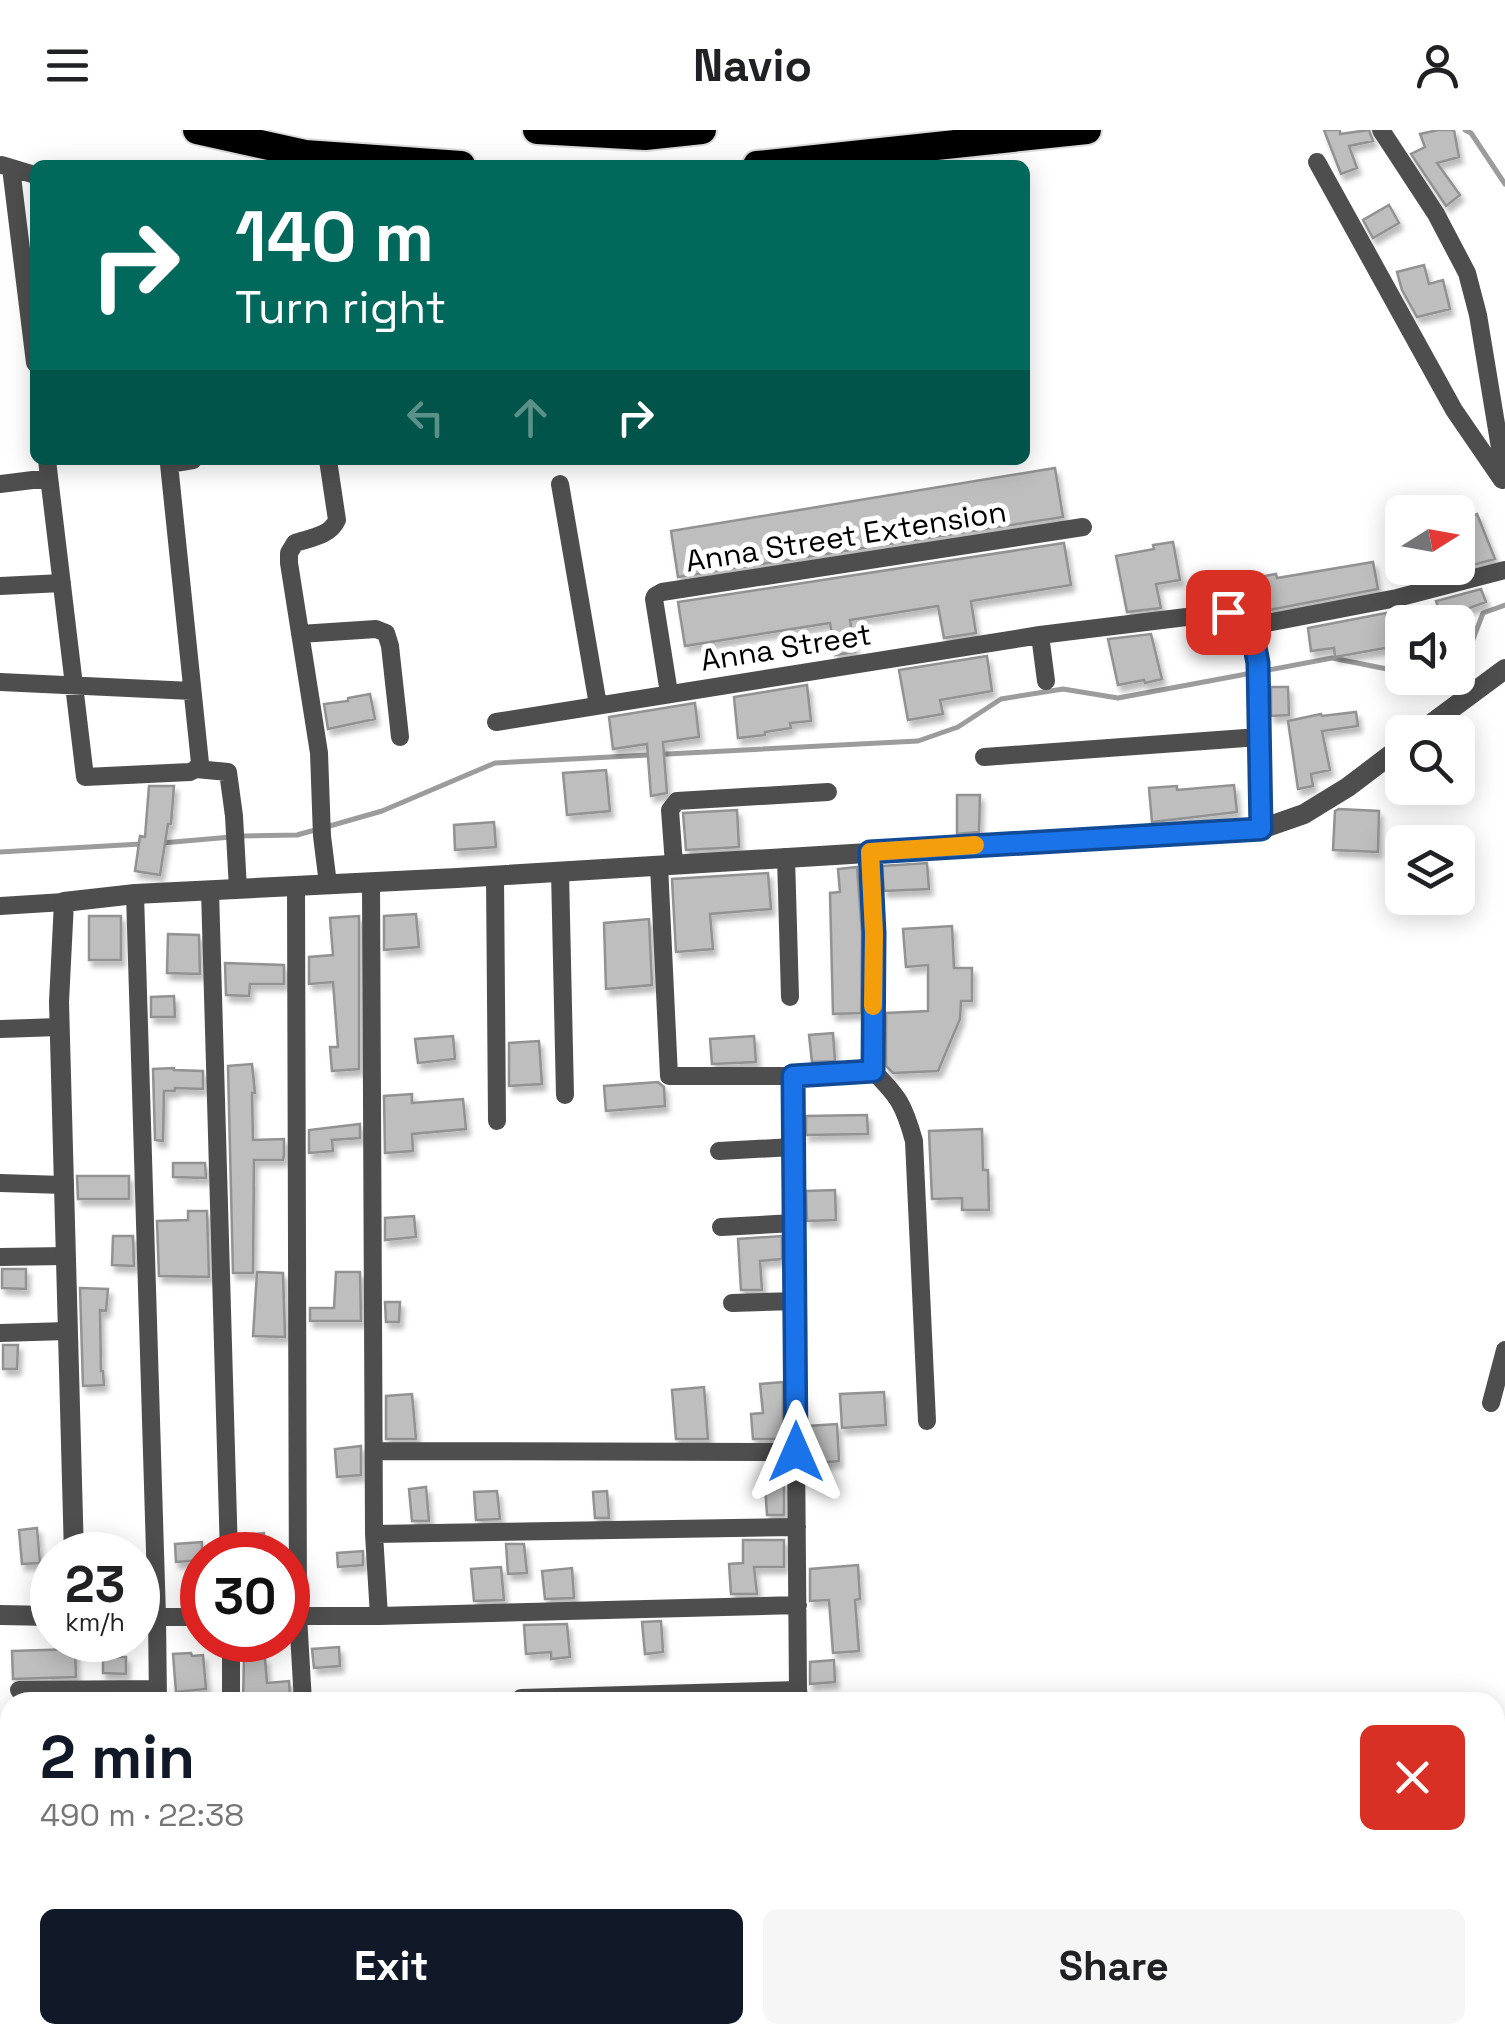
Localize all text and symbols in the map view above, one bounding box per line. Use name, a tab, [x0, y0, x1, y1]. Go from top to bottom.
text: Navio	[693, 37, 812, 94]
icon: menu	[40, 38, 95, 93]
icon: person	[1410, 38, 1465, 93]
text: 140 m	[235, 192, 434, 281]
icon: right	[70, 200, 200, 330]
text: Turn right	[235, 279, 446, 336]
icon: left	[398, 390, 453, 445]
icon: ahead	[503, 390, 558, 445]
icon: right	[608, 390, 663, 445]
street label: Anna Street Extension	[683, 491, 1009, 581]
north arrow	[1385, 495, 1475, 585]
map controls	[1385, 495, 1475, 915]
pin	[1186, 570, 1271, 655]
icon: arrive	[1201, 585, 1256, 640]
button: sound	[1385, 605, 1475, 695]
street label: Anna Street	[698, 614, 874, 680]
button: search	[1385, 715, 1475, 805]
button: layers	[1385, 825, 1475, 915]
position arrow	[744, 1400, 848, 1504]
speed limit sign: 30	[180, 1532, 310, 1662]
text: 23	[65, 1553, 125, 1617]
text: km/h	[65, 1606, 125, 1638]
text: 2 min	[40, 1719, 195, 1796]
button: close	[1360, 1725, 1465, 1830]
text: 490 m · 22:38	[40, 1795, 244, 1835]
button: Exit	[40, 1909, 743, 2024]
button: Share	[763, 1909, 1465, 2024]

